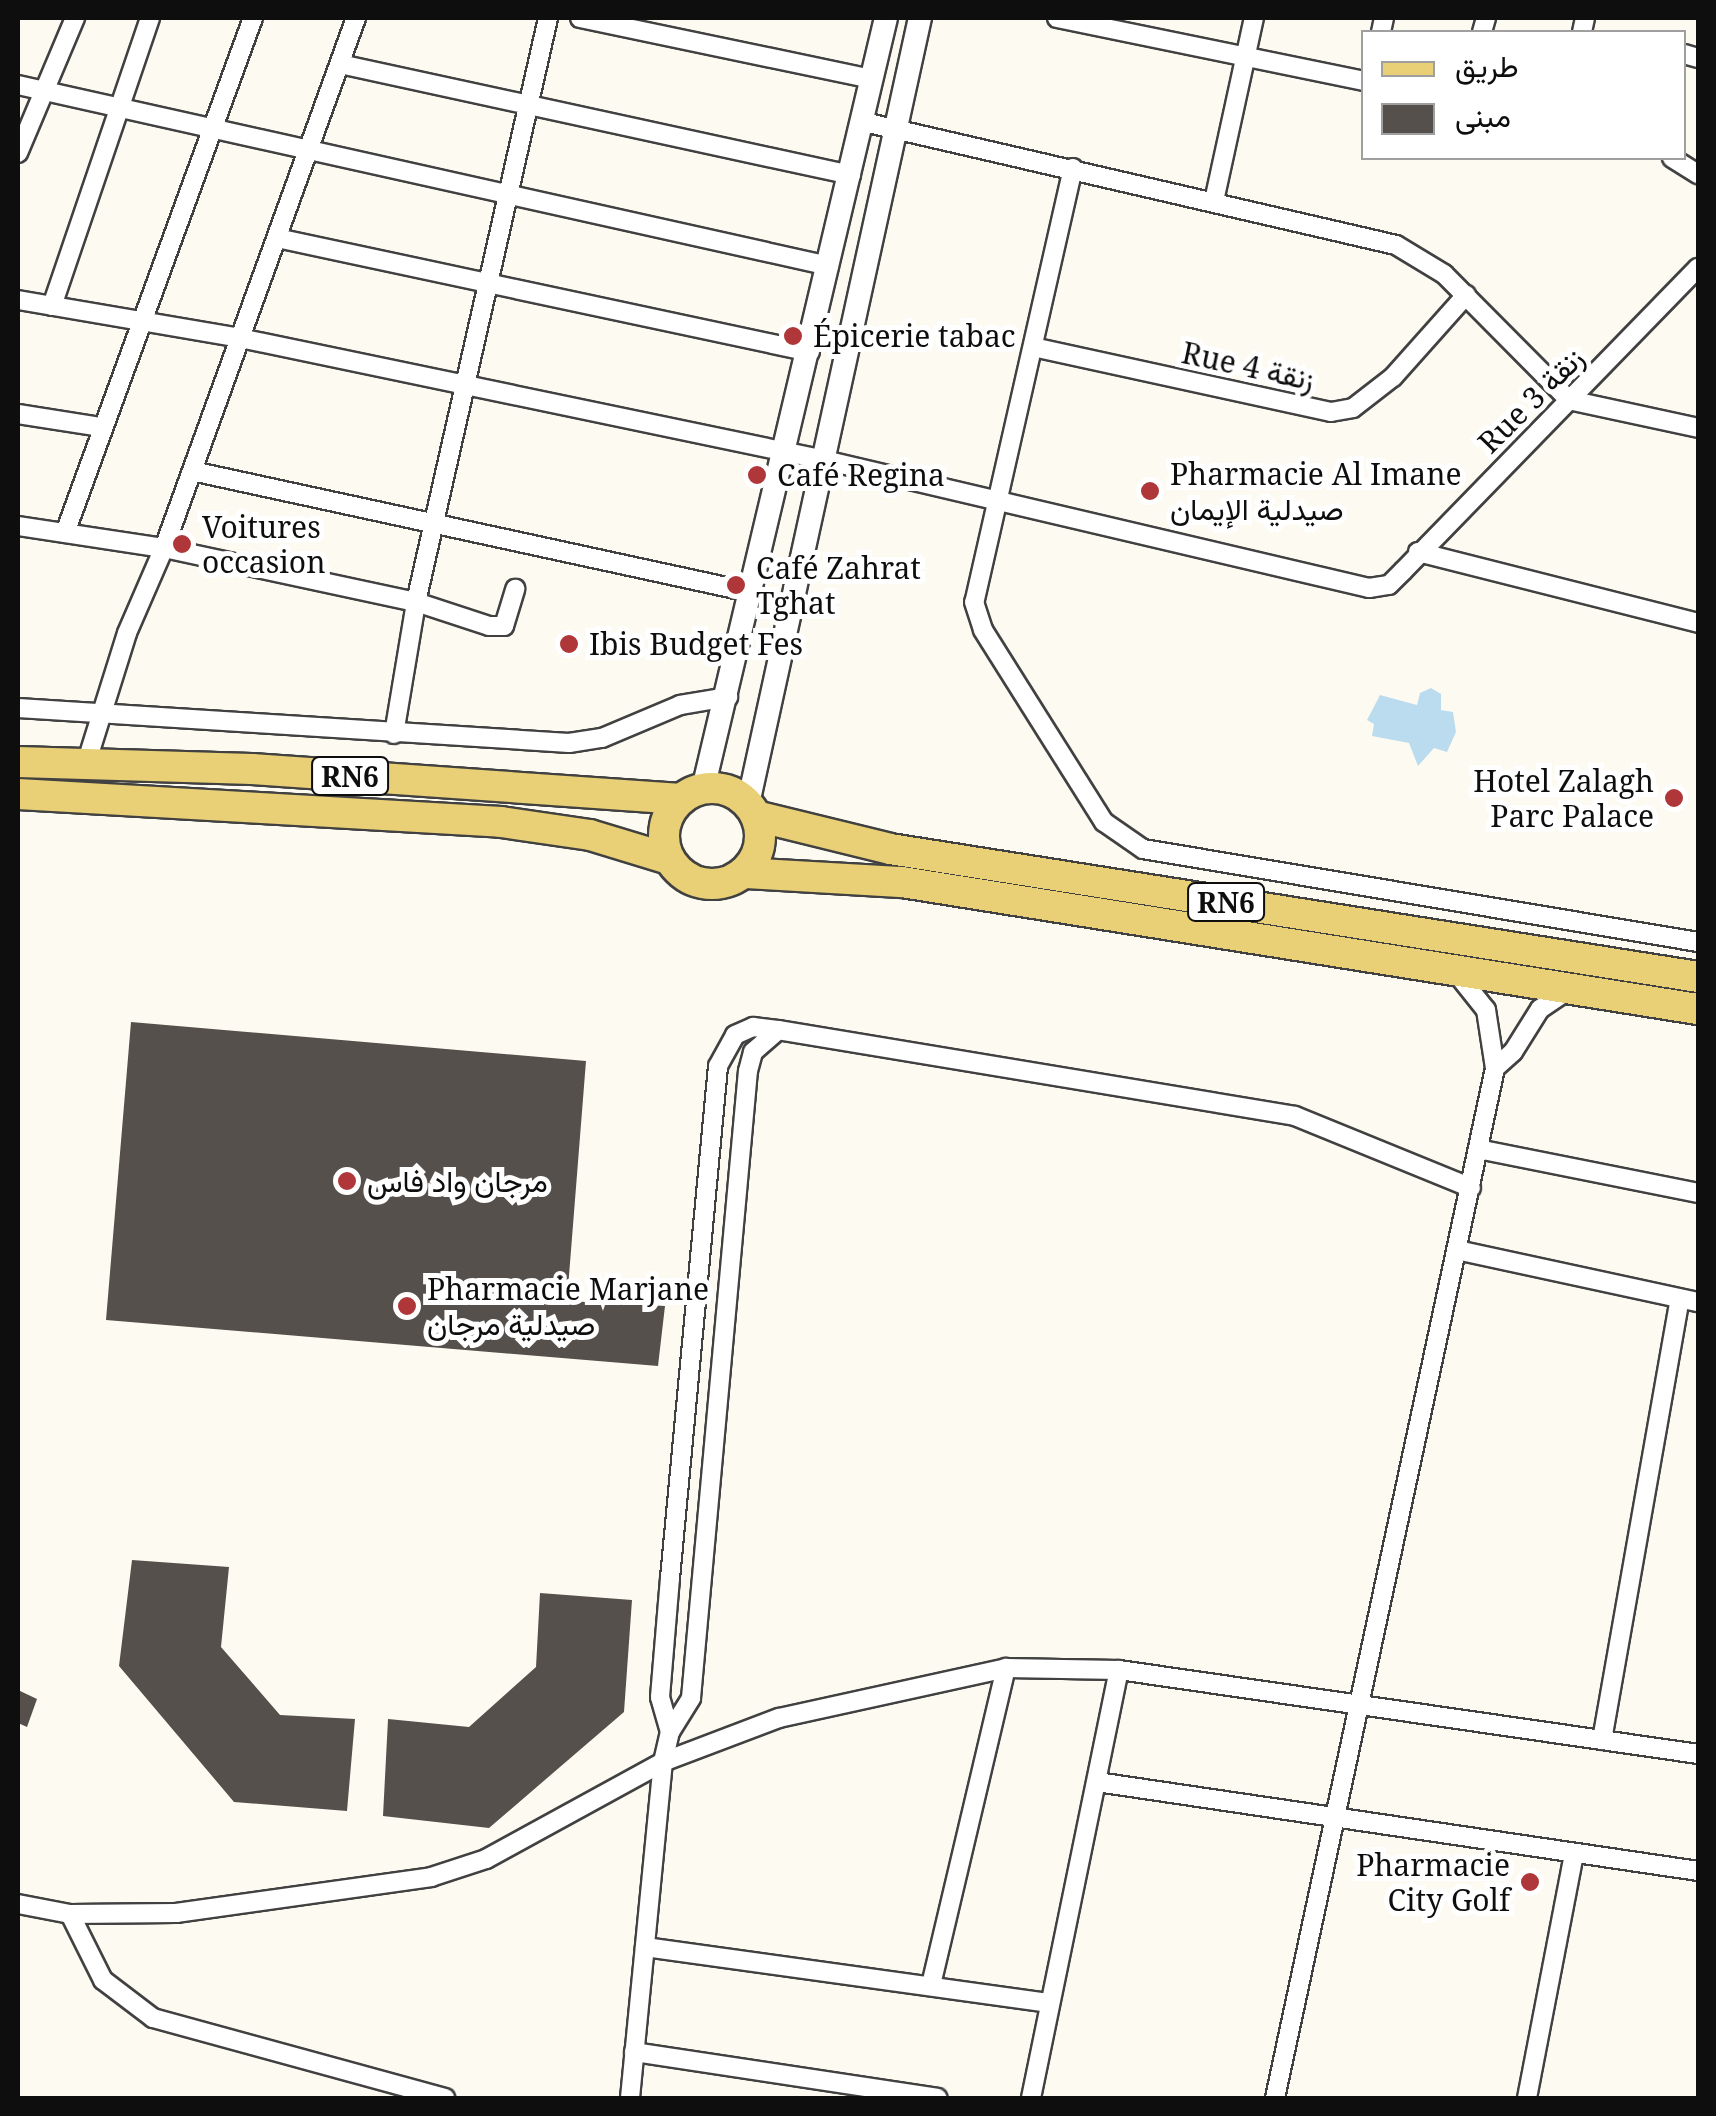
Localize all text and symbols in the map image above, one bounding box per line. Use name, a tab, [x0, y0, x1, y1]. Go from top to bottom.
legend	[1361, 30, 1686, 160]
text: طريق	[1455, 45, 1519, 86]
text: مبنى	[1455, 95, 1511, 136]
place label: Épicerie tabac	[813, 318, 1016, 354]
marker: Épicerie tabac	[782, 325, 804, 347]
street label: Rue 4 زنقة	[1179, 334, 1317, 398]
street label: Rue 3 زنقة	[1471, 340, 1591, 460]
place label: Pharmacie Al Imane صيدلية الإيمان	[1170, 456, 1462, 526]
place label: Café Regina	[777, 457, 945, 493]
marker: Café Regina	[746, 464, 768, 486]
marker: Pharmacie Al Imane صيدلية الإيمان	[1139, 480, 1161, 502]
place label: Voitures occasion	[202, 509, 326, 580]
marker: Voitures occasion	[171, 533, 193, 555]
place label: Café Zahrat Tghat	[756, 550, 921, 620]
marker: Café Zahrat Tghat	[725, 574, 747, 596]
place label: Ibis Budget Fes	[589, 626, 803, 662]
marker: Ibis Budget Fes	[558, 633, 580, 655]
road number: RN6	[310, 753, 390, 799]
place label: Hotel Zalagh Parc Palace	[1473, 763, 1654, 834]
marker: Hotel Zalagh Parc Palace	[1663, 787, 1685, 809]
road number: RN6	[1186, 879, 1266, 925]
place label: مرجان واد فاس	[367, 1163, 548, 1199]
marker: مرجان واد فاس	[336, 1170, 358, 1192]
place label: Pharmacie Marjane صيدلية مرجان	[427, 1271, 709, 1342]
marker: Pharmacie Marjane صيدلية مرجان	[396, 1295, 418, 1317]
place label: Pharmacie City Golf	[1356, 1847, 1510, 1918]
marker: Pharmacie City Golf	[1519, 1871, 1541, 1893]

